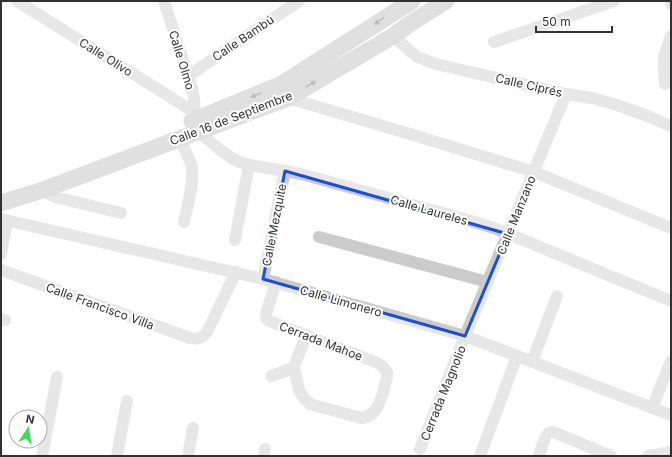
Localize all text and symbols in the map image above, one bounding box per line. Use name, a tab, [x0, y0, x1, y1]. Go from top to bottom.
scale bar	[536, 8, 612, 34]
street label: Calle Bambú	[209, 12, 277, 64]
text: 50 m	[542, 14, 571, 29]
one-way arrow	[373, 18, 385, 25]
street label: Calle Olmo	[166, 28, 198, 92]
street label: Calle Olivo	[76, 35, 136, 79]
street label: Calle Ciprés	[494, 70, 564, 100]
one-way arrow	[306, 81, 317, 88]
street label: Calle 16 de Septiembre	[168, 88, 294, 148]
one-way arrow	[250, 92, 261, 98]
street label: Calle Manzano	[493, 173, 539, 257]
street label: Calle Mezquite	[259, 182, 289, 268]
street label: Calle Laureles	[389, 192, 469, 228]
street label: Calle Francisco Villa	[44, 279, 156, 333]
street label: Calle Limonero	[298, 282, 384, 320]
street label: Cerrada Mahoe	[277, 318, 365, 364]
street label: Cerrada Magnolio	[417, 343, 469, 443]
north arrow	[8, 409, 48, 449]
text: N	[25, 411, 36, 427]

